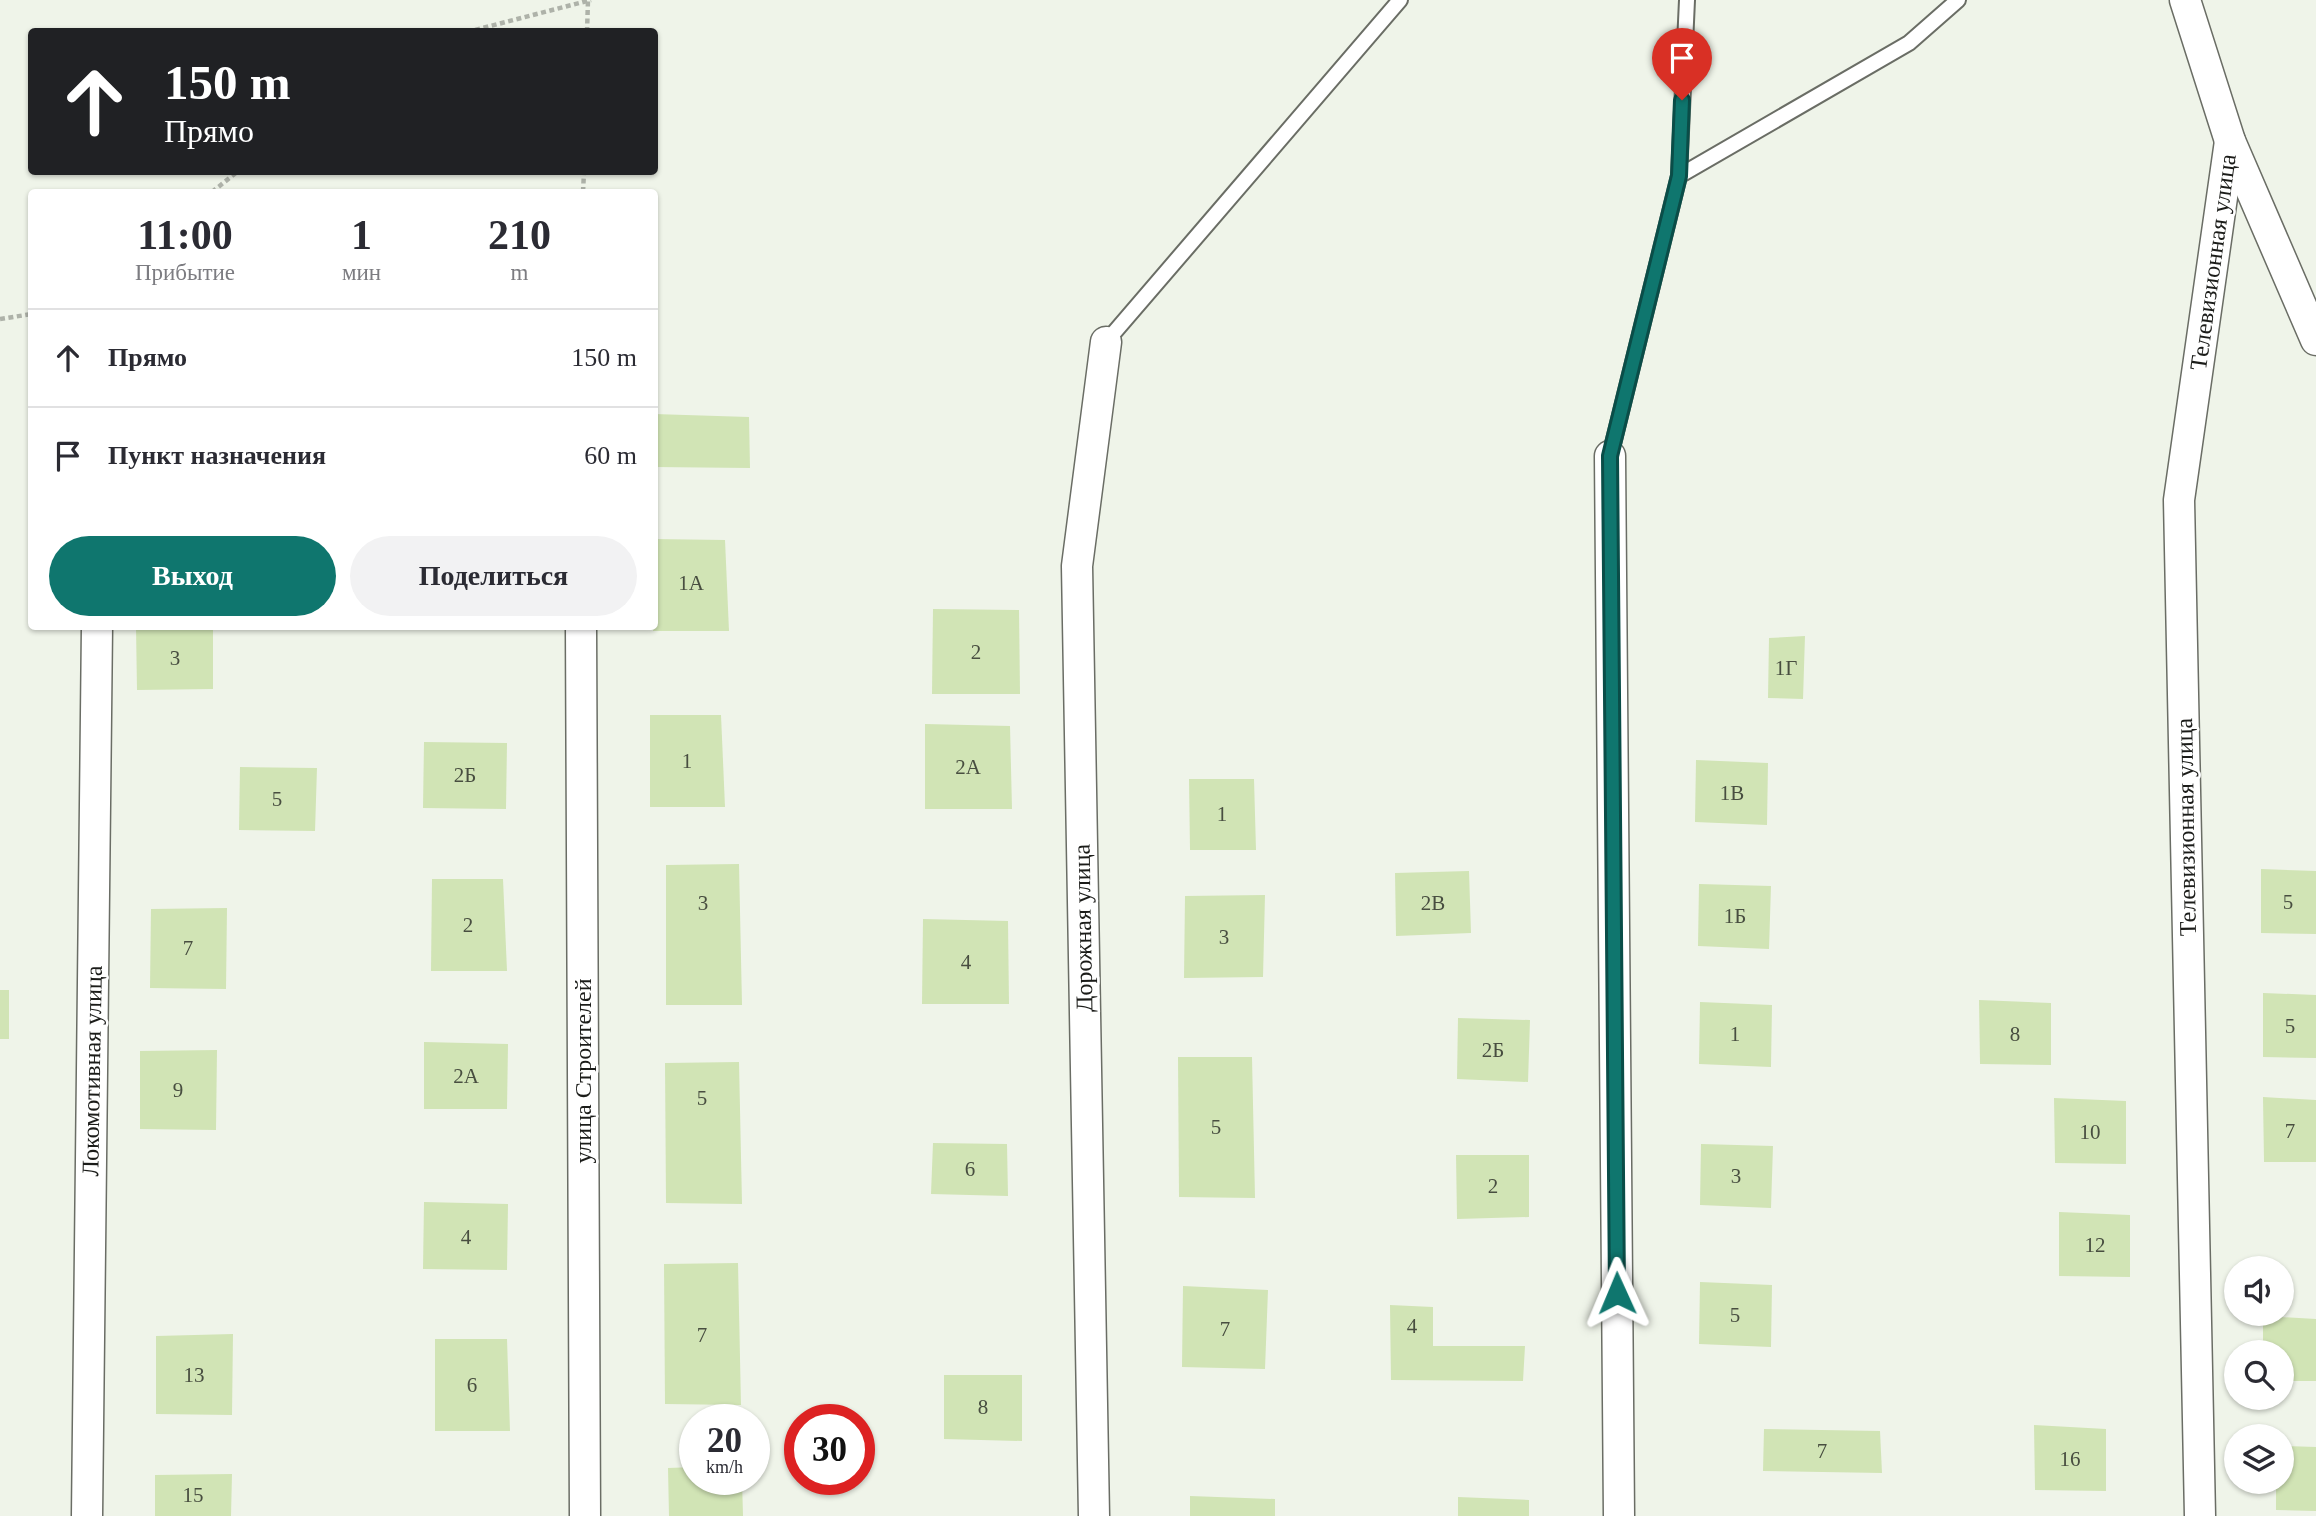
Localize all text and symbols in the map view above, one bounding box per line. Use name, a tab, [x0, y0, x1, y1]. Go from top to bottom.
pin	[1652, 28, 1712, 100]
icon: arrive	[1663, 39, 1701, 77]
text: 150 m	[164, 55, 291, 110]
icon: ahead	[49, 56, 140, 147]
text: Прямо	[164, 113, 254, 149]
street label: Телевизионная улица	[2185, 152, 2241, 372]
text: 11:00	[137, 212, 233, 258]
text: 1	[351, 212, 372, 258]
text: 210	[488, 212, 551, 258]
text: Прибытие	[135, 260, 235, 285]
text: мин	[342, 260, 381, 285]
text: m	[511, 260, 528, 285]
icon: ahead	[49, 339, 87, 377]
text: Прямо	[108, 343, 187, 372]
text: 150 m	[571, 343, 637, 372]
icon: arrive	[49, 437, 87, 475]
text: Пункт назначения	[108, 441, 326, 470]
text: 60 m	[584, 441, 637, 470]
button: Выход	[49, 536, 336, 616]
button: Поделиться	[350, 536, 637, 616]
house number: 1А	[678, 571, 705, 595]
house number: 2	[971, 640, 981, 664]
house number: 3	[170, 646, 180, 670]
house number: 1Г	[1775, 656, 1797, 680]
street label: Телевизионная улица	[2171, 717, 2201, 936]
house number: 1	[682, 749, 692, 773]
house number: 2А	[955, 755, 982, 779]
house number: 2Б	[454, 763, 476, 787]
house number: 1В	[1720, 781, 1744, 805]
house number: 5	[272, 787, 282, 811]
house number: 1	[1217, 802, 1227, 826]
street label: Дорожная улица	[1069, 843, 1097, 1012]
house number: 5	[2283, 890, 2293, 914]
house number: 3	[698, 891, 708, 915]
house number: 2В	[1421, 891, 1445, 915]
house number: 1Б	[1724, 904, 1746, 928]
house number: 2	[463, 913, 473, 937]
house number: 3	[1219, 925, 1229, 949]
house number: 7	[183, 936, 193, 960]
house number: 4	[961, 950, 972, 974]
street label: Локомотивная улица	[77, 965, 107, 1177]
street label: улица Строителей	[570, 978, 596, 1164]
house number: 5	[2285, 1014, 2295, 1038]
house number: 1	[1730, 1022, 1740, 1046]
house number: 8	[2010, 1022, 2020, 1046]
house number: 2Б	[1482, 1038, 1504, 1062]
house number: 2А	[453, 1064, 480, 1088]
house number: 9	[173, 1078, 183, 1102]
house number: 5	[697, 1086, 707, 1110]
house number: 5	[1211, 1115, 1221, 1139]
house number: 7	[2285, 1119, 2295, 1143]
house number: 10	[2080, 1120, 2101, 1144]
house number: 6	[965, 1157, 975, 1181]
house number: 3	[1731, 1164, 1741, 1188]
house number: 2	[1488, 1174, 1498, 1198]
house number: 4	[461, 1225, 472, 1249]
house number: 12	[2085, 1233, 2106, 1257]
position arrow	[1580, 1256, 1654, 1330]
map controls	[2224, 1256, 2294, 1494]
button: sound	[2224, 1256, 2294, 1326]
house number: 5	[1730, 1303, 1740, 1327]
house number: 4	[1407, 1314, 1418, 1338]
house number: 7	[1220, 1317, 1230, 1341]
house number: 7	[697, 1323, 707, 1347]
button: search	[2224, 1340, 2294, 1410]
house number: 13	[184, 1363, 205, 1387]
house number: 6	[467, 1373, 477, 1397]
house number: 8	[978, 1395, 988, 1419]
speed limit sign: 30	[784, 1404, 875, 1495]
text: 20	[707, 1421, 742, 1460]
button: layers	[2224, 1424, 2294, 1494]
house number: 7	[1817, 1439, 1827, 1463]
house number: 16	[2060, 1447, 2081, 1471]
text: km/h	[706, 1457, 743, 1477]
house number: 15	[183, 1483, 204, 1507]

